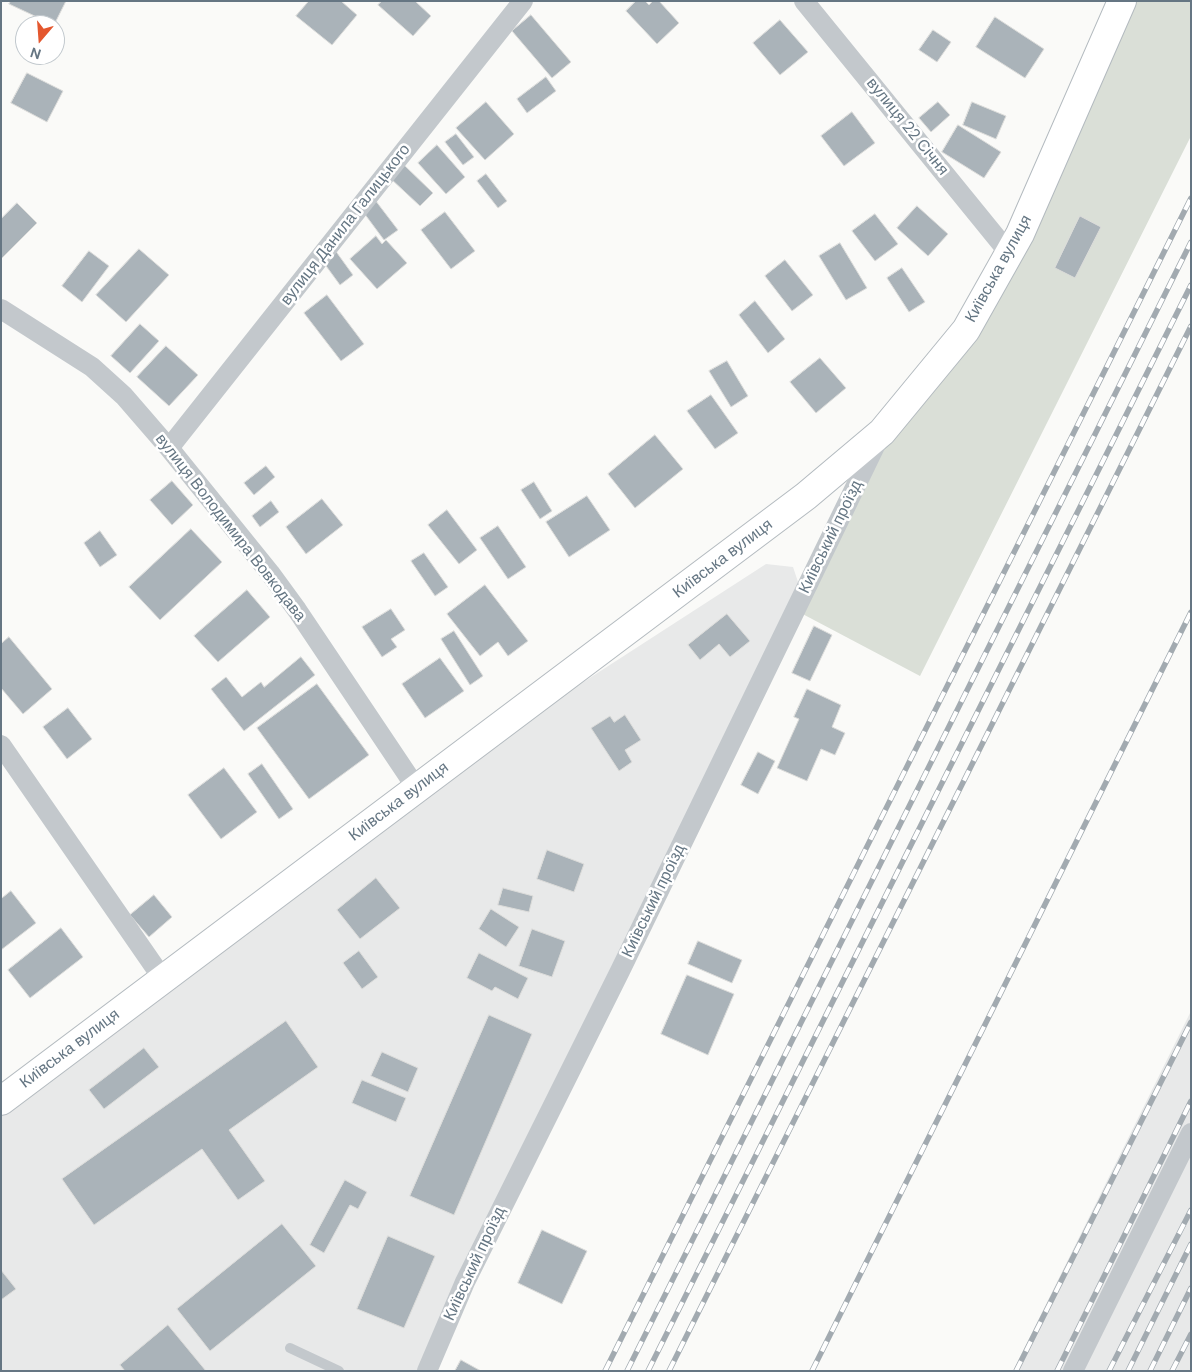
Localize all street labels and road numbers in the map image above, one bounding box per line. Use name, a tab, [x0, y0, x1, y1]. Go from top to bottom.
street label: вулиця 22 Січня	[862, 74, 952, 180]
street label: вулиця Данила Галицького	[277, 141, 415, 309]
street label: Київська вулиця	[962, 212, 1036, 326]
street label: вулиця Володимира Вовкодава	[151, 430, 309, 626]
street label: Київський проїзд	[795, 477, 867, 597]
street label: Київська вулиця	[669, 515, 777, 603]
street label: Київська вулиця	[345, 758, 453, 846]
street label: Київський проїзд	[618, 841, 690, 961]
street label: Київська вулиця	[16, 1005, 124, 1093]
street label: Київський проїзд	[440, 1204, 510, 1324]

